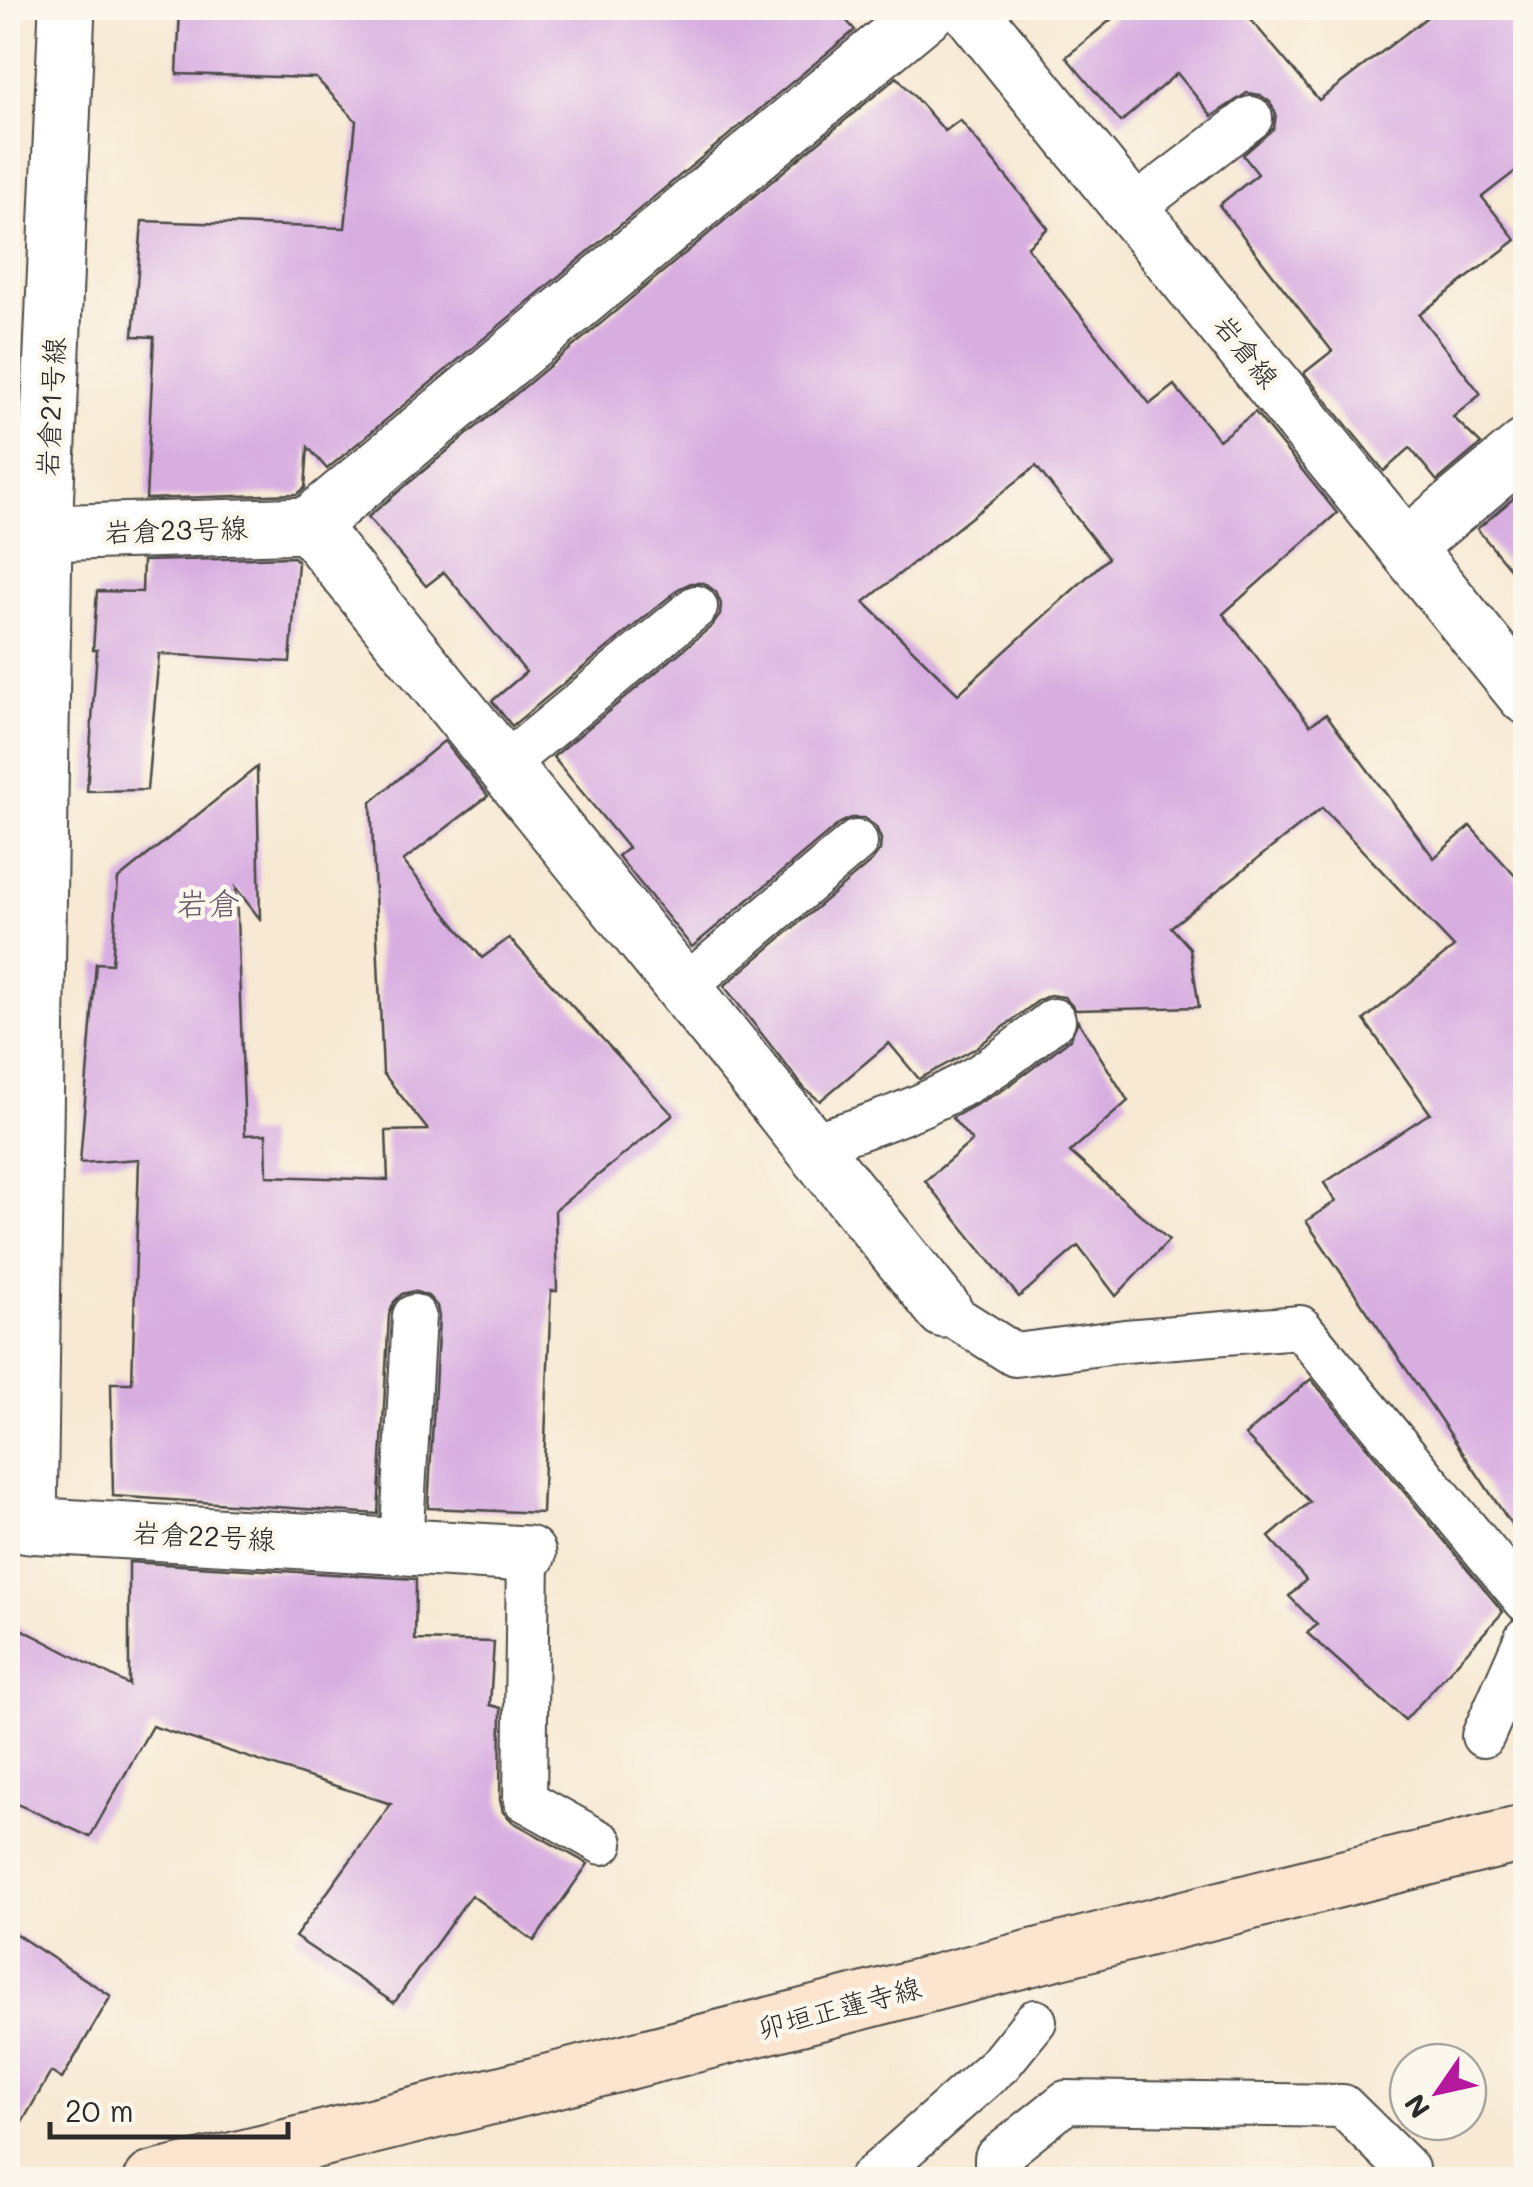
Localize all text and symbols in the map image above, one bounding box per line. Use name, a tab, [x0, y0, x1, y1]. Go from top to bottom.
street label: 岩倉線	[1207, 307, 1287, 395]
street label: 岩倉21号線	[28, 336, 72, 478]
street label: 岩倉23号線	[103, 508, 249, 550]
district label: 岩倉	[176, 881, 240, 923]
street label: 岩倉22号線	[132, 1513, 276, 1557]
street label: 卯垣正蓮寺線	[753, 1968, 925, 2046]
north arrow	[1388, 2042, 1488, 2142]
scale bar	[50, 2077, 288, 2139]
text: N	[1396, 2088, 1437, 2125]
text: 20 m	[65, 2090, 134, 2130]

